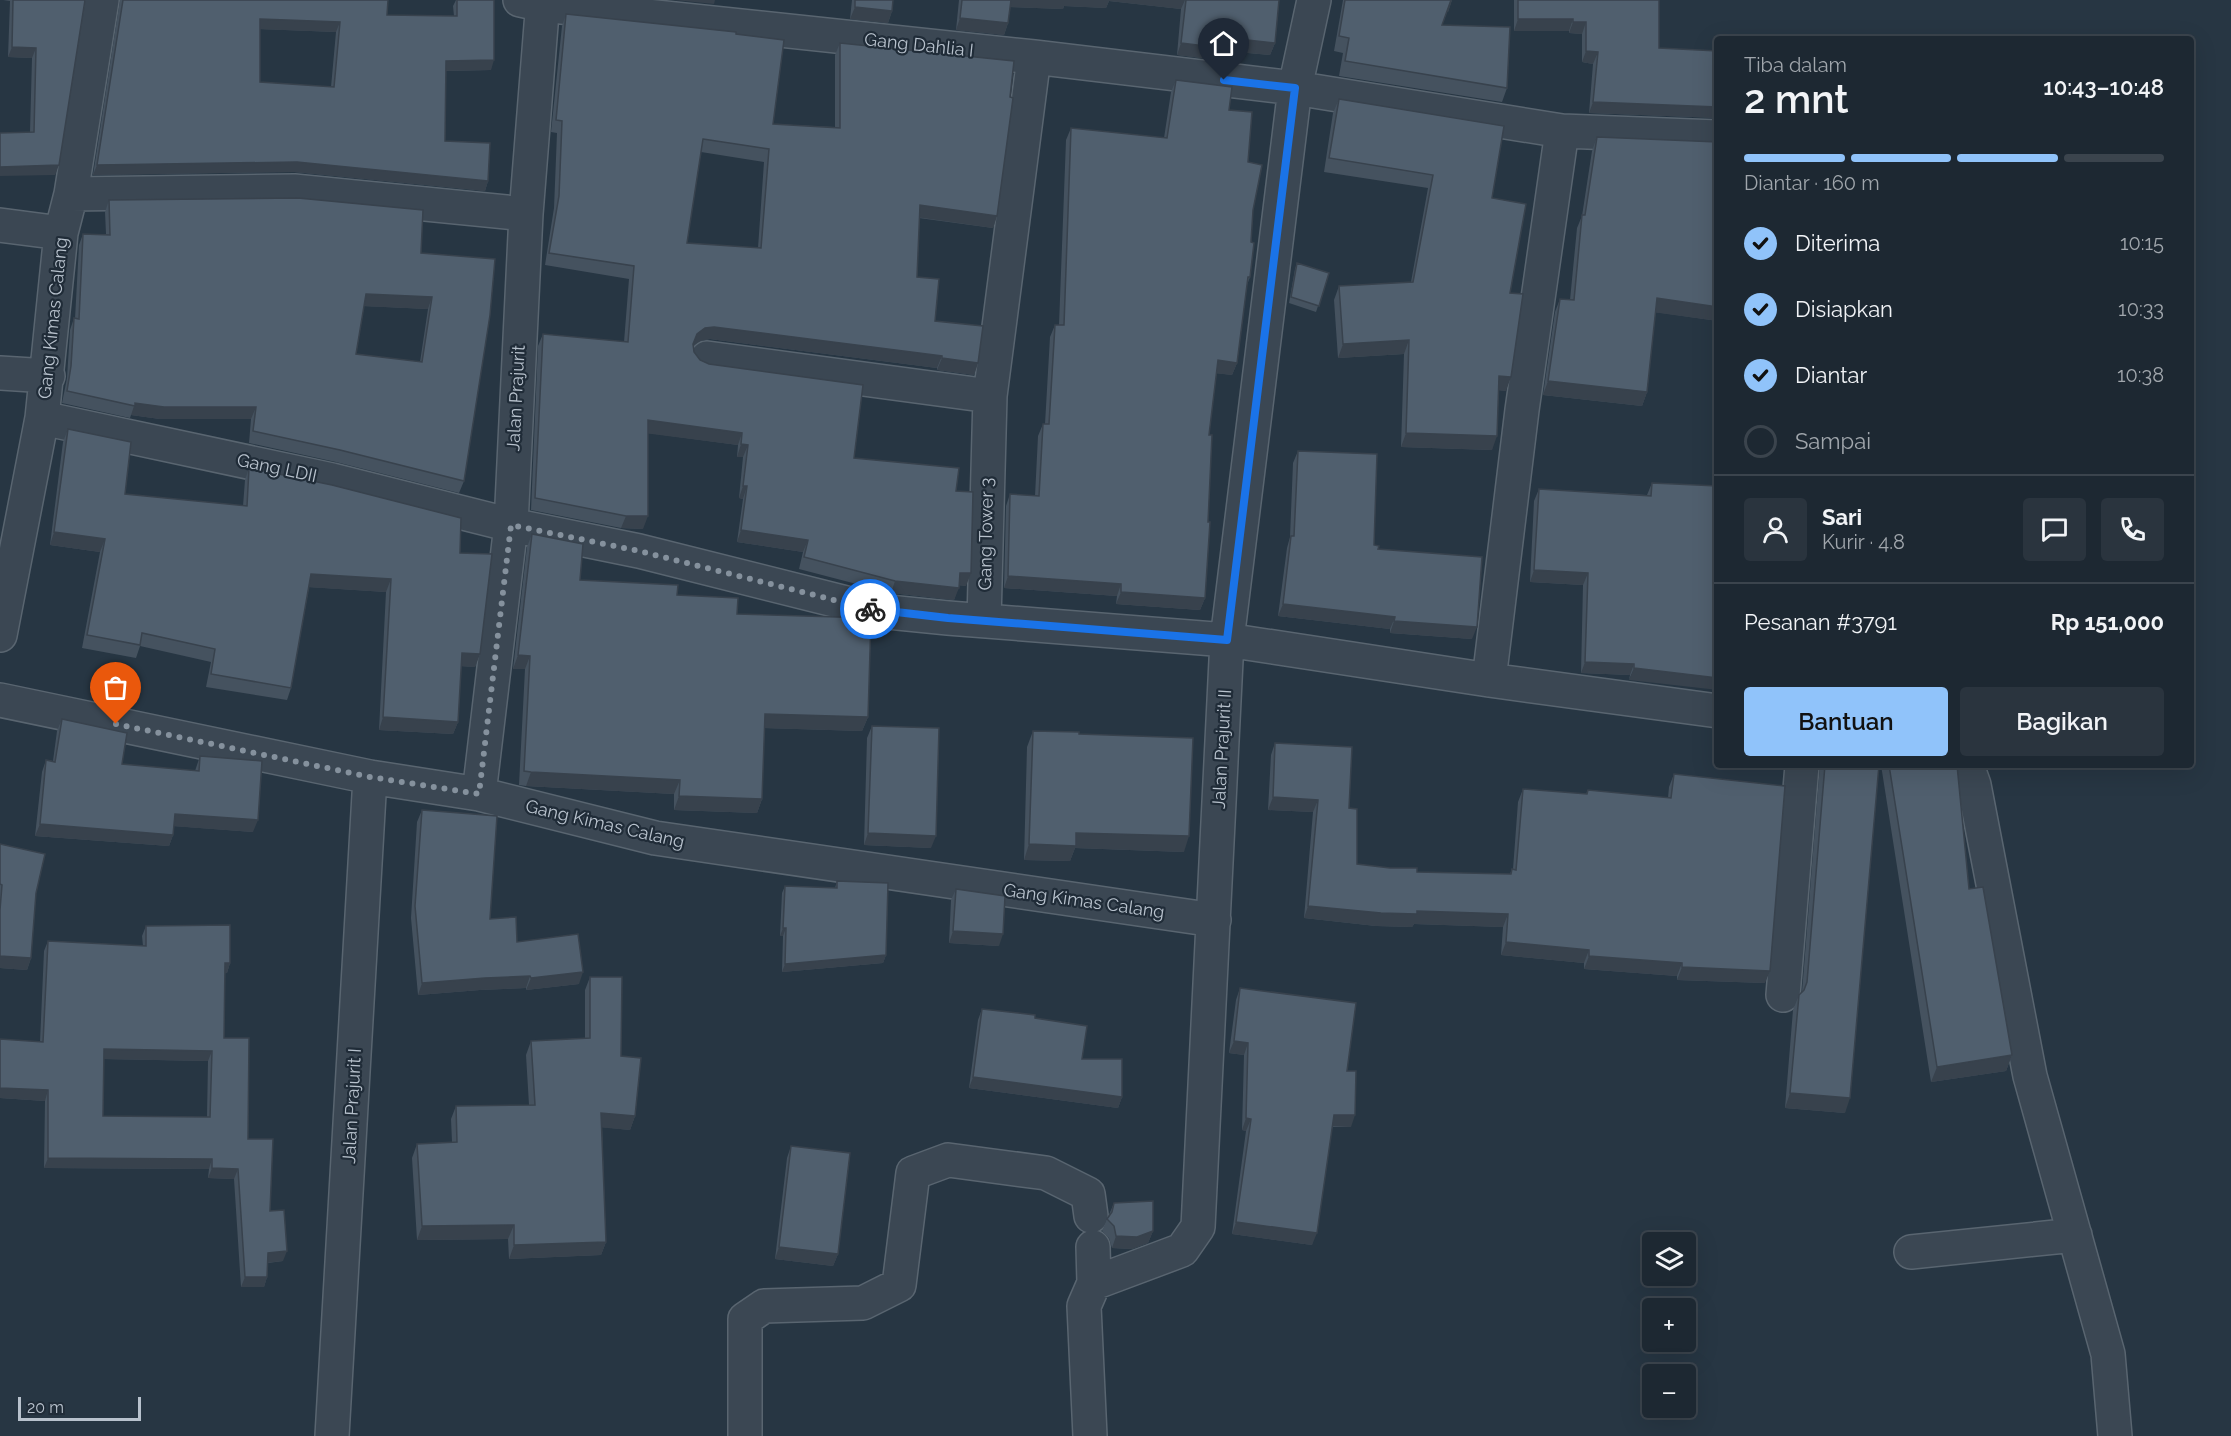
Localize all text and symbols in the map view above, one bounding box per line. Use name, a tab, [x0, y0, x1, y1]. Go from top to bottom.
pin	[1198, 18, 1249, 80]
icon: home	[1207, 27, 1240, 60]
street label: Gang Dahlia I	[863, 28, 975, 61]
text: Tiba dalam	[1744, 53, 1847, 77]
text: 10:43–10:48	[2043, 74, 2164, 100]
text: 2 mnt	[1744, 76, 1849, 122]
text: Diantar · 160 m	[1744, 171, 1880, 195]
icon: check	[1744, 227, 1777, 260]
text: Diterima	[1795, 230, 1880, 256]
text: 10:15	[2120, 231, 2164, 255]
street label: Gang Kimas Calang	[34, 236, 71, 400]
icon: check	[1744, 293, 1777, 326]
text: Disiapkan	[1795, 296, 1893, 322]
text: 10:33	[2118, 297, 2164, 321]
street label: Jalan Prajurit	[502, 344, 529, 452]
icon: check	[1744, 359, 1777, 392]
text: Diantar	[1795, 362, 1867, 388]
text: 10:38	[2117, 363, 2164, 387]
text: Sampai	[1795, 428, 1871, 454]
street label: Gang LDII	[235, 449, 319, 486]
street label: Gang Tower 3	[974, 477, 997, 591]
button: person	[1744, 498, 1807, 561]
button: chat	[2023, 498, 2086, 561]
button: phone	[2101, 498, 2164, 561]
text: Sari	[1822, 504, 1862, 530]
text: Kurir · 4.8	[1822, 530, 1905, 554]
courier	[840, 579, 900, 639]
icon: bike	[854, 593, 887, 626]
text: Pesanan #3791	[1744, 609, 1897, 635]
text: Rp 151,000	[2051, 609, 2164, 635]
pin	[90, 662, 141, 724]
icon: bag	[99, 671, 132, 704]
button: Bantuan	[1744, 687, 1948, 756]
button: Bagikan	[1960, 687, 2164, 756]
street label: Jalan Prajurit II	[1208, 689, 1235, 809]
street label: Gang Kimas Calang	[524, 795, 687, 852]
street label: Gang Kimas Calang	[1002, 879, 1166, 922]
street label: Jalan Prajurit I	[338, 1048, 365, 1164]
map controls	[1642, 1232, 1696, 1418]
button: layers	[1642, 1232, 1696, 1286]
button: +	[1642, 1298, 1696, 1352]
button: −	[1642, 1364, 1696, 1418]
scale bar	[18, 1394, 141, 1422]
text: 20 m	[27, 1398, 64, 1417]

